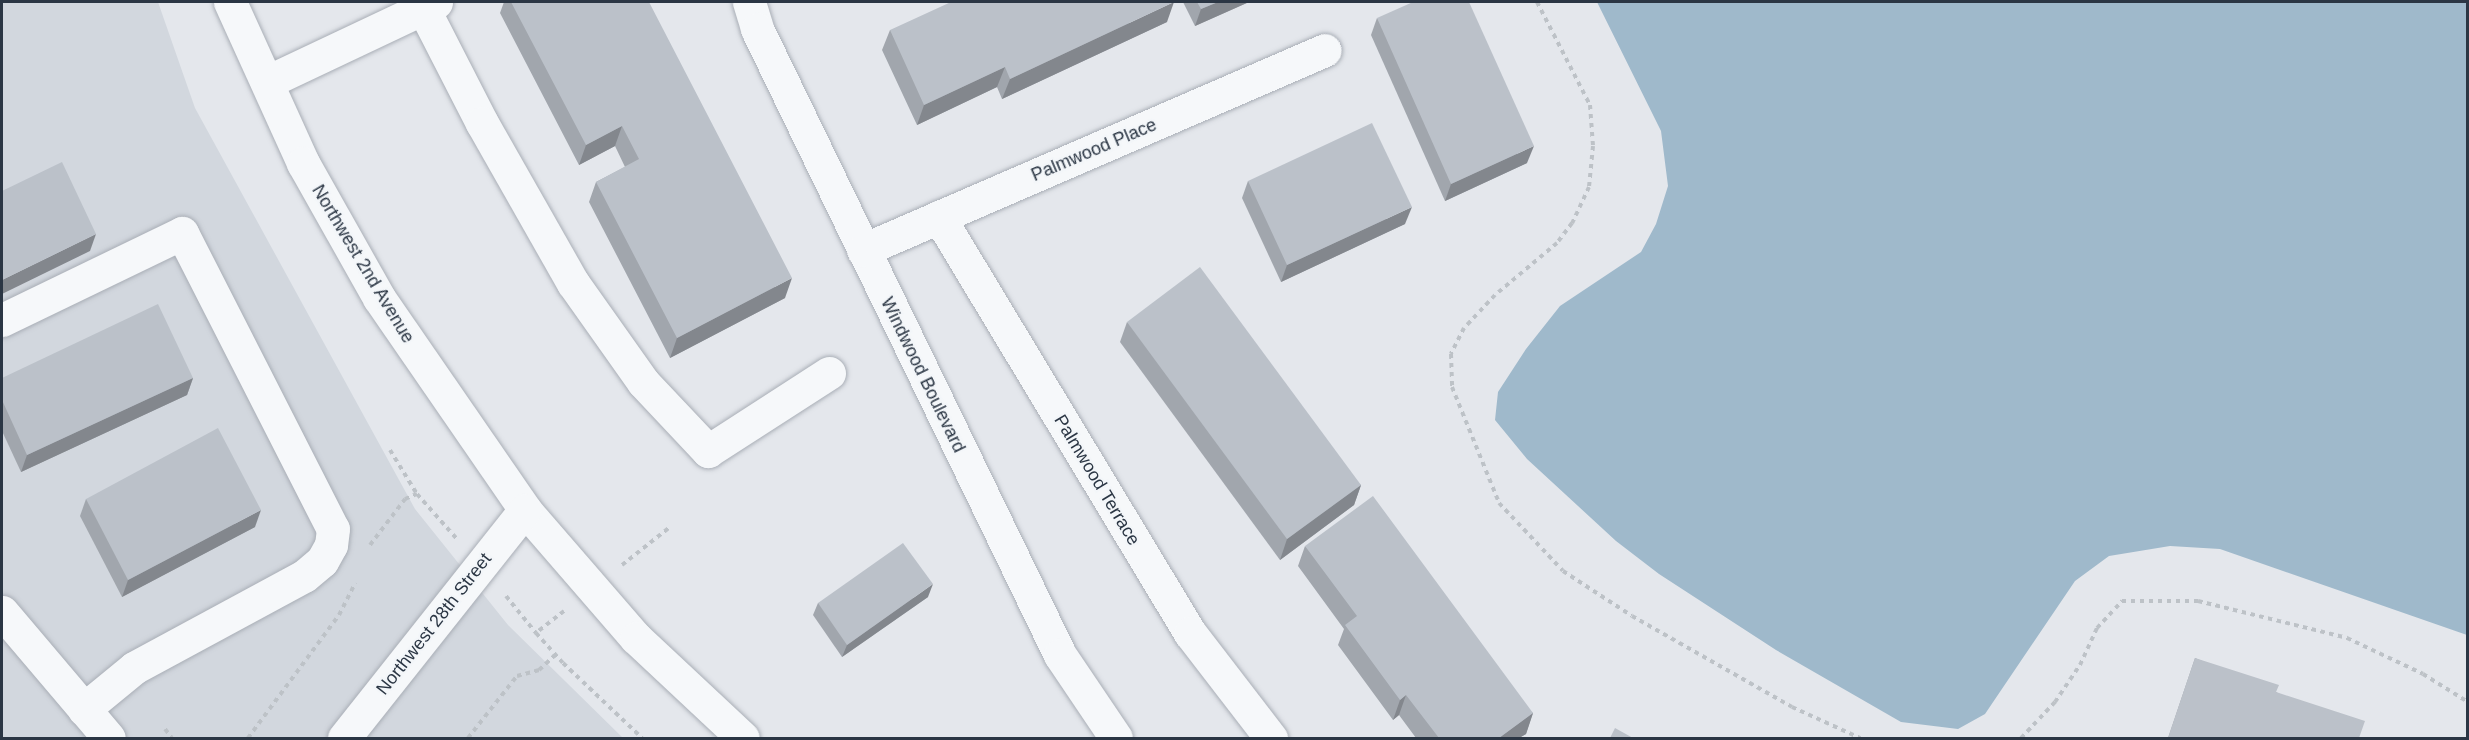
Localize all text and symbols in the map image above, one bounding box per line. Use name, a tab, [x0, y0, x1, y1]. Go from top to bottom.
street label: Palmwood Place	[1028, 114, 1160, 186]
street label: Northwest 2nd Avenue	[307, 181, 419, 347]
street label: Windwood Boulevard	[876, 294, 970, 456]
street label: Palmwood Terrace	[1049, 411, 1145, 549]
street label: Northwest 28th Street	[372, 549, 496, 699]

